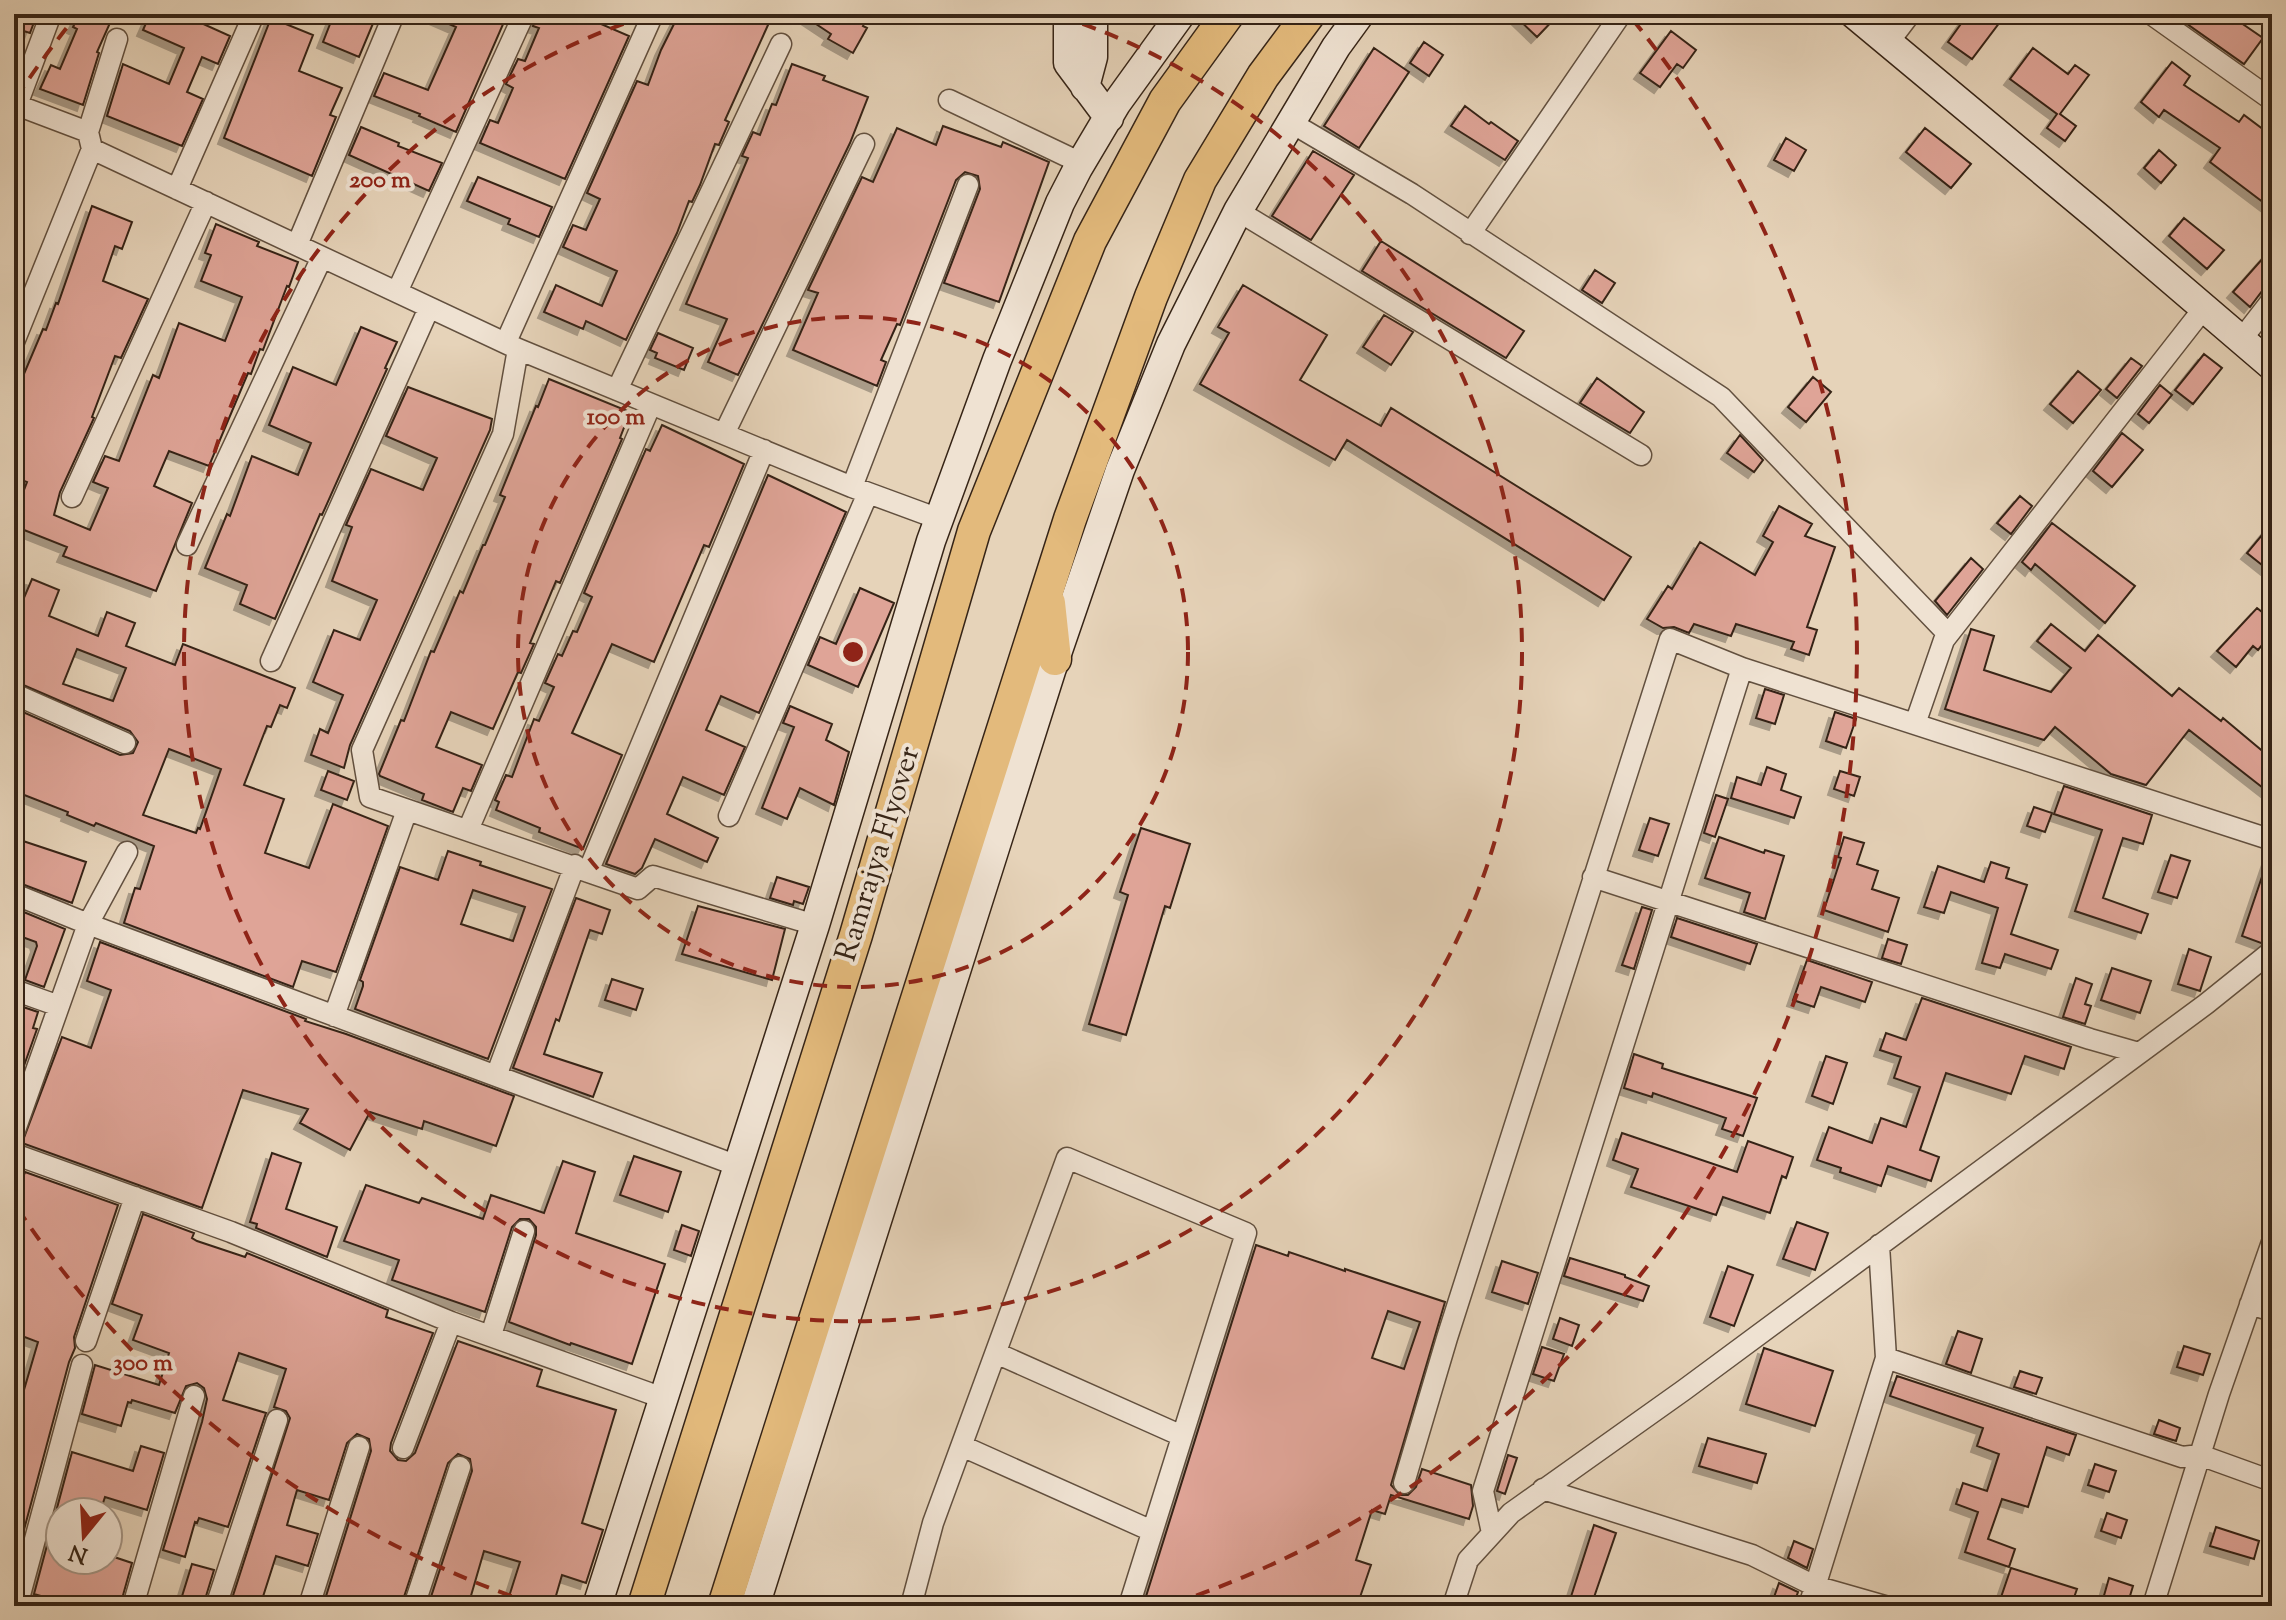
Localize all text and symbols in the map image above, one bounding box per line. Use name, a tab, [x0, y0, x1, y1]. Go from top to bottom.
text: 200 m	[349, 164, 411, 198]
text: 100 m	[587, 401, 645, 435]
centre of rings	[839, 638, 867, 666]
street label: Ramrajya Flyover	[826, 741, 932, 967]
text: 300 m	[113, 1347, 173, 1381]
north arrow	[44, 1496, 124, 1576]
text: N	[65, 1534, 92, 1570]

